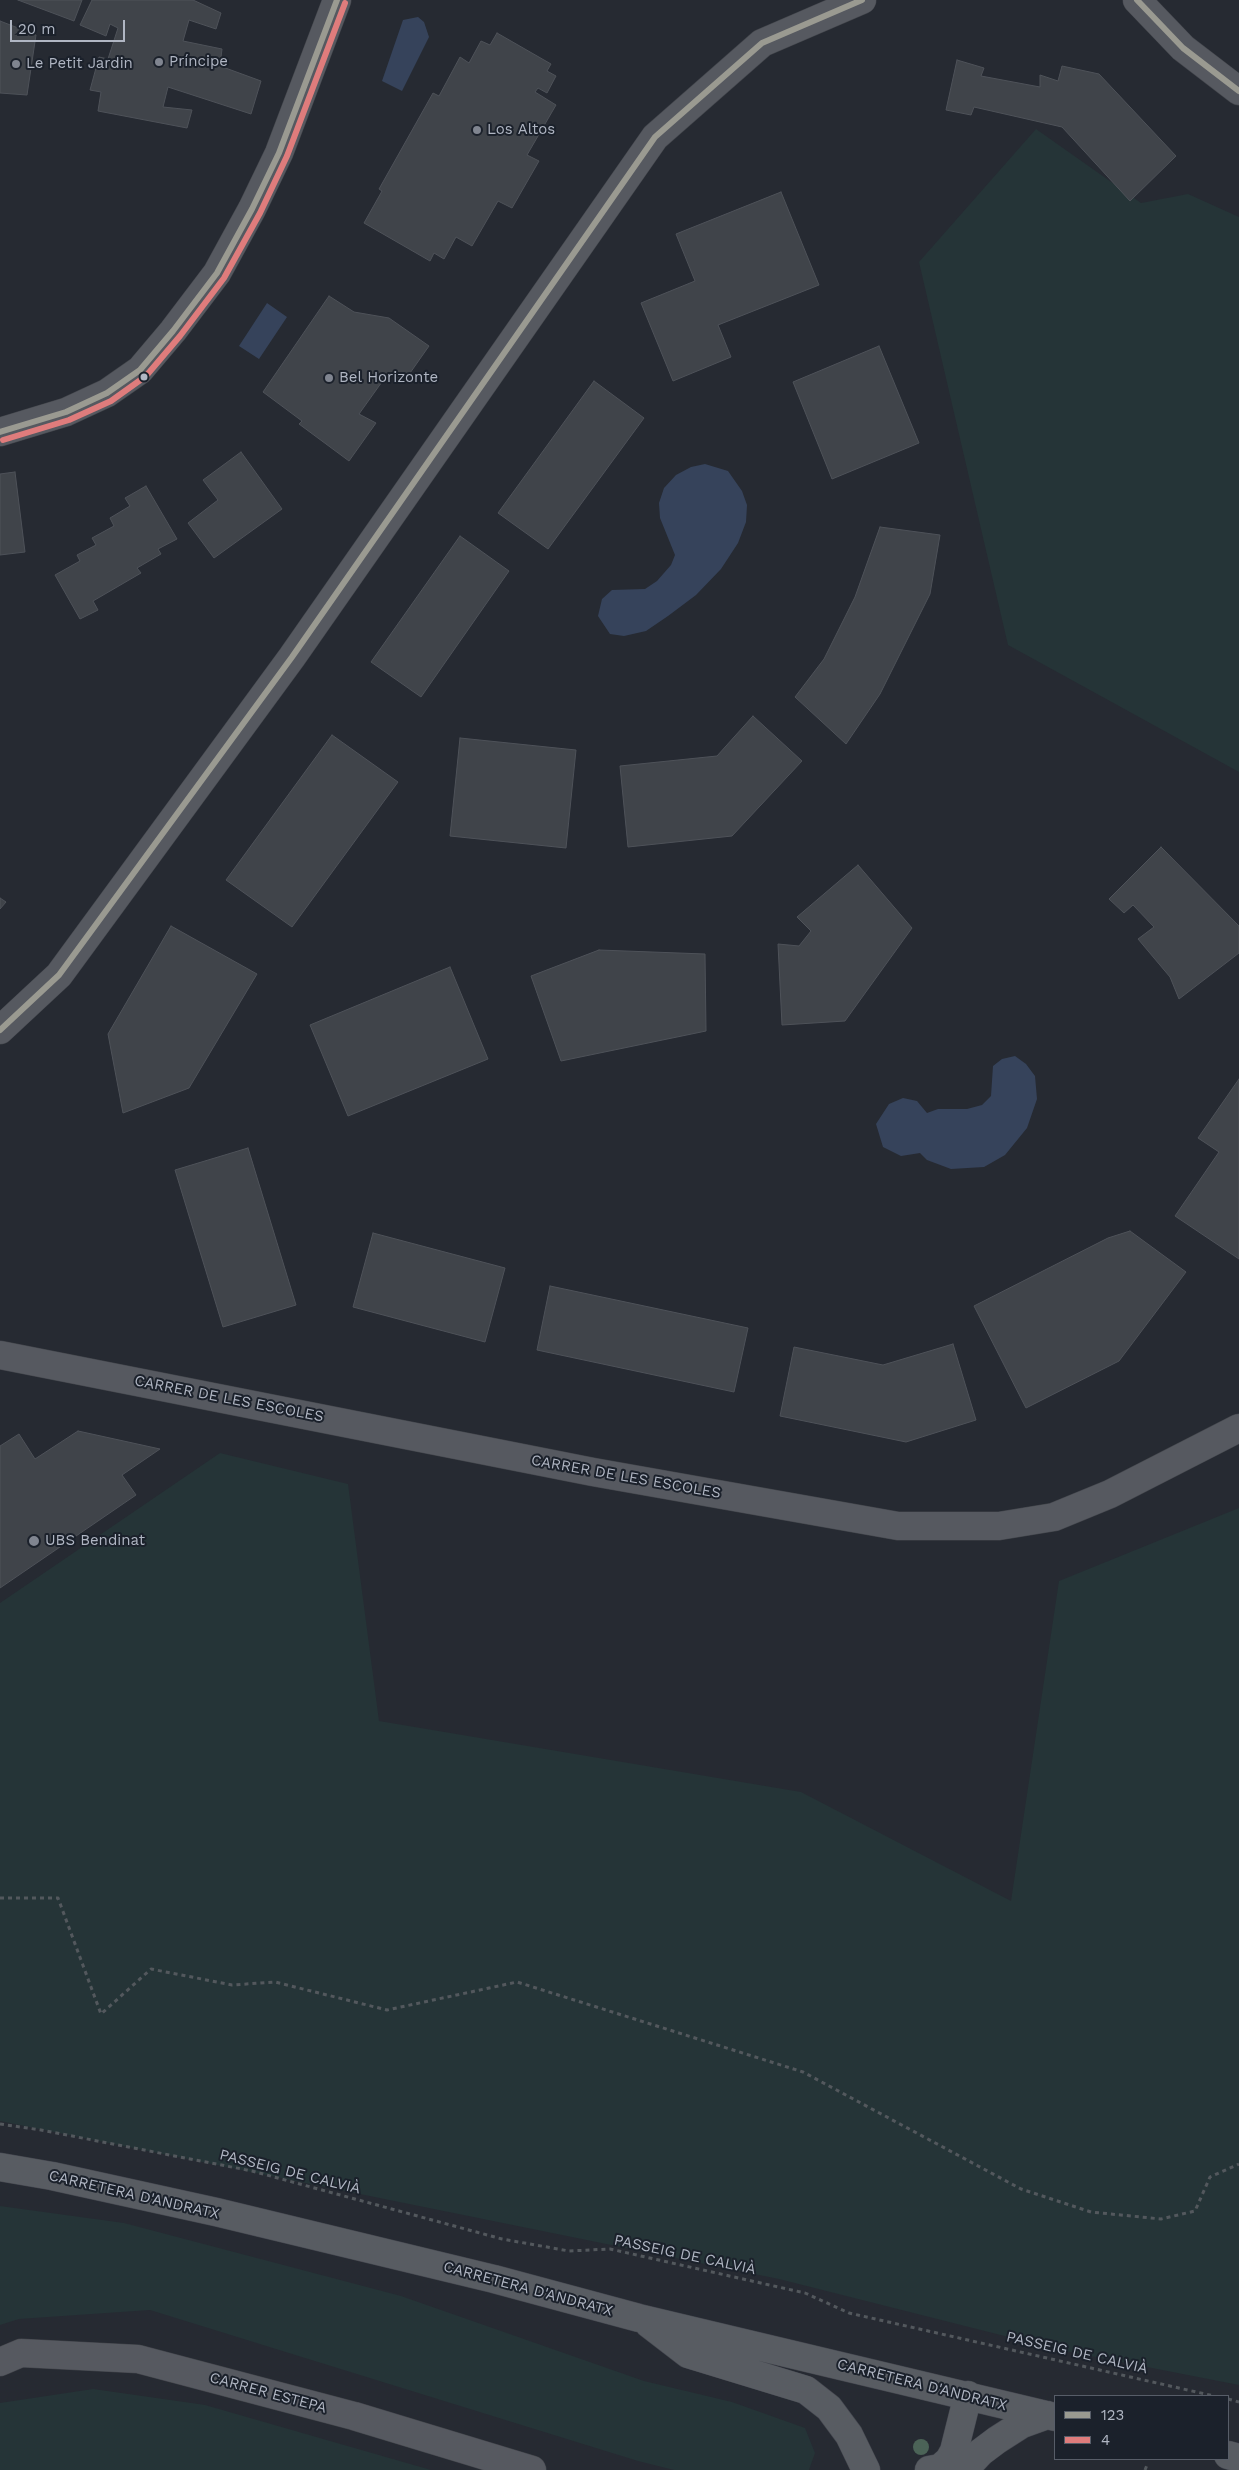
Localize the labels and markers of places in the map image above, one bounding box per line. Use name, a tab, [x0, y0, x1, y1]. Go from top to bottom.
place label: Príncipe	[169, 53, 228, 71]
place label: Le Petit Jardin	[26, 55, 133, 73]
marker: Príncipe	[153, 56, 165, 68]
marker: Le Petit Jardin	[10, 58, 22, 70]
place label: Los Altos	[487, 121, 555, 139]
marker: Los Altos	[471, 124, 483, 136]
place label: Bel Horizonte	[339, 369, 438, 387]
unlabelled marker	[139, 372, 149, 382]
marker: Bel Horizonte	[323, 372, 335, 384]
place label: UBS Bendinat	[45, 1532, 145, 1550]
marker: UBS Bendinat	[27, 1534, 41, 1548]

